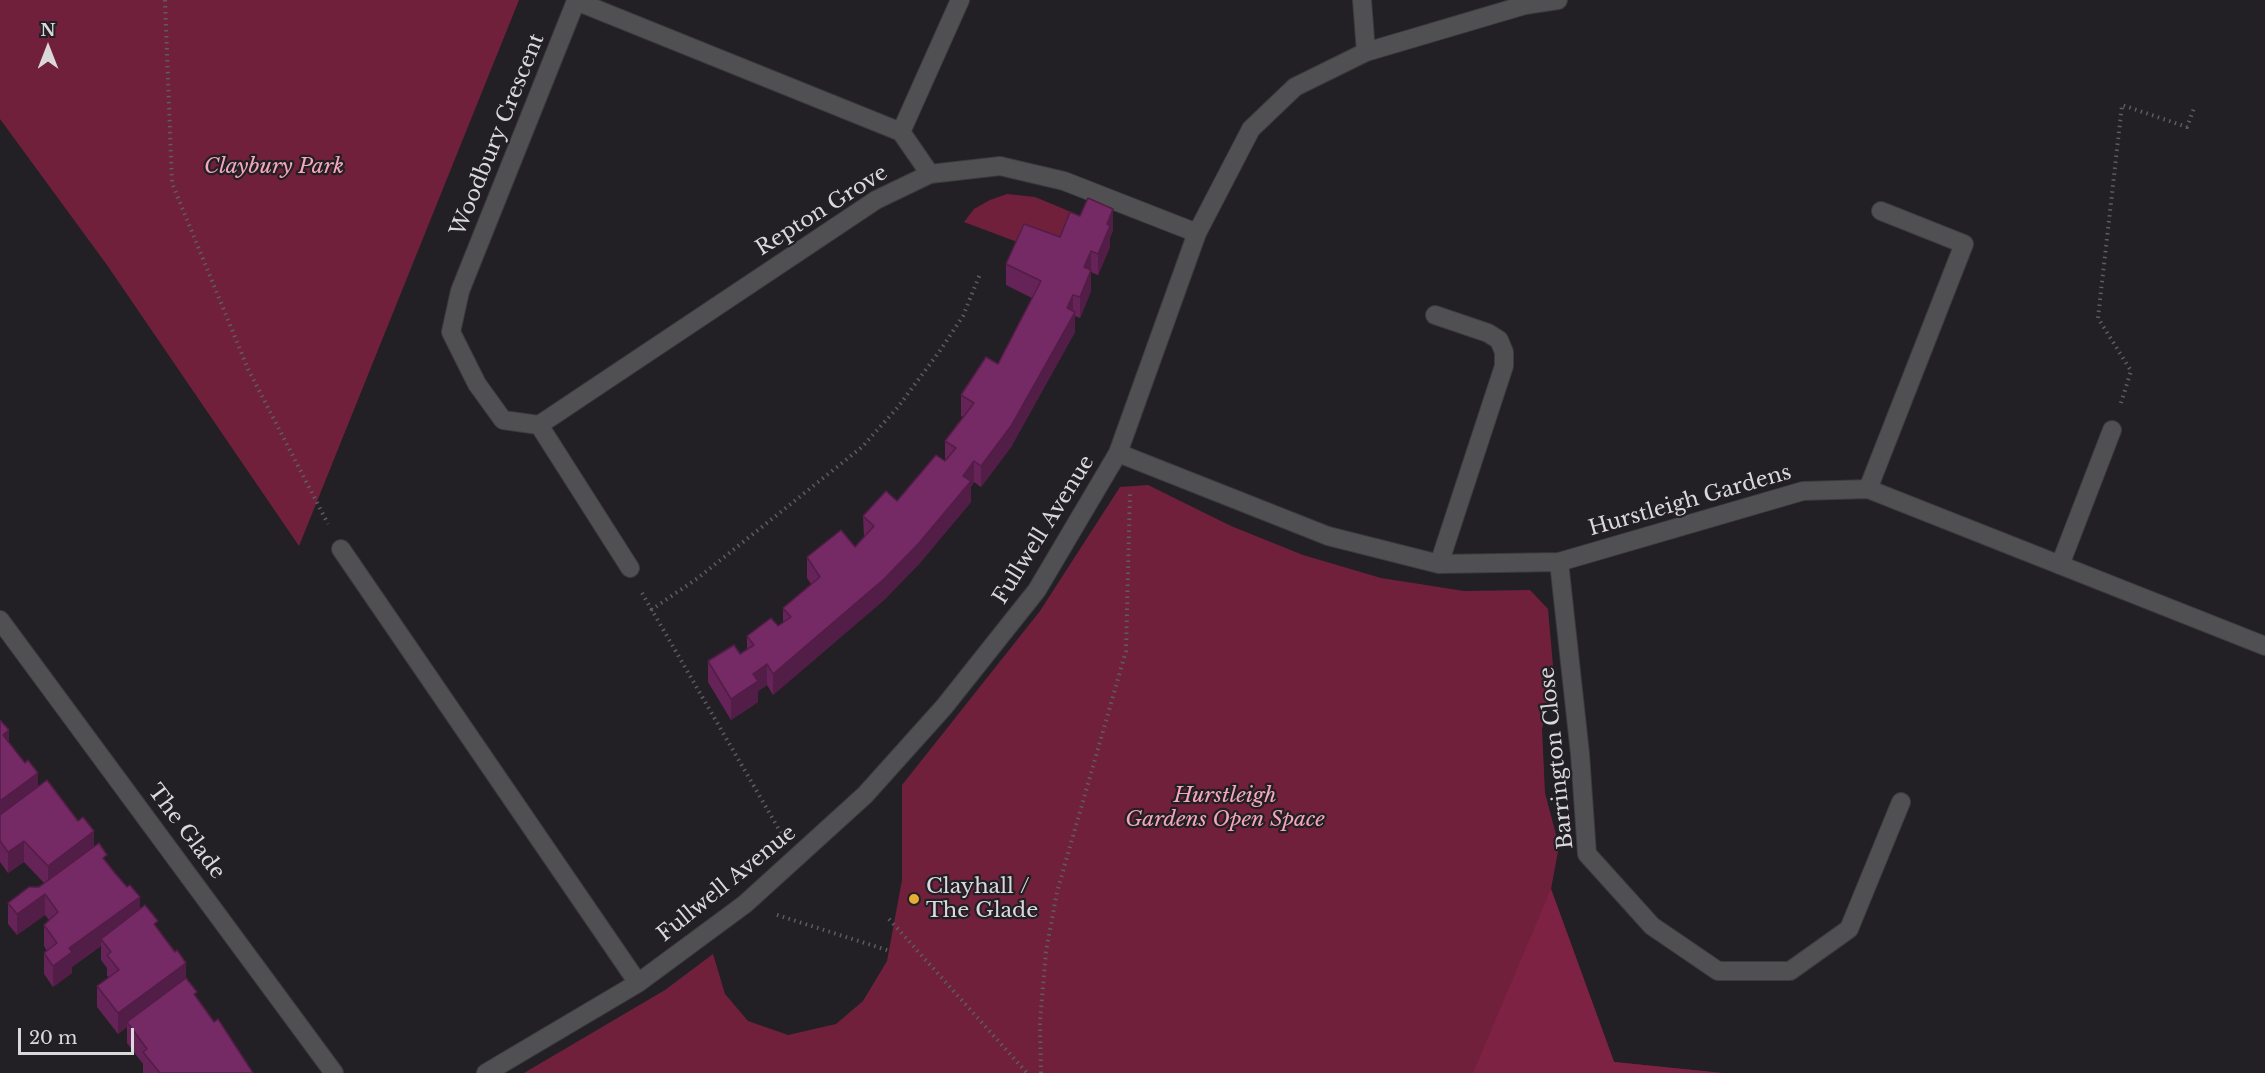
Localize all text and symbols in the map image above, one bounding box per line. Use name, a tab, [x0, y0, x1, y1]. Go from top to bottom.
north arrow	[18, 18, 78, 78]
text: N	[40, 20, 56, 40]
street label: Woodbury Crescent	[446, 30, 550, 240]
park label: Claybury Park	[204, 154, 344, 180]
street label: Repton Grove	[751, 160, 893, 262]
street label: Fullwell Avenue	[988, 451, 1100, 609]
street label: Hurstleigh Gardens	[1586, 460, 1794, 542]
street label: Barrington Close	[1535, 666, 1579, 850]
street label: The Glade	[142, 780, 230, 884]
park label: Hurstleigh Gardens Open Space	[1125, 783, 1325, 833]
street label: Fullwell Avenue	[653, 820, 801, 948]
place label: Clayhall / The Glade	[926, 874, 1038, 924]
marker: Clayhall / The Glade	[907, 892, 921, 906]
scale bar	[21, 1016, 136, 1054]
text: 20 m	[29, 1027, 77, 1049]

